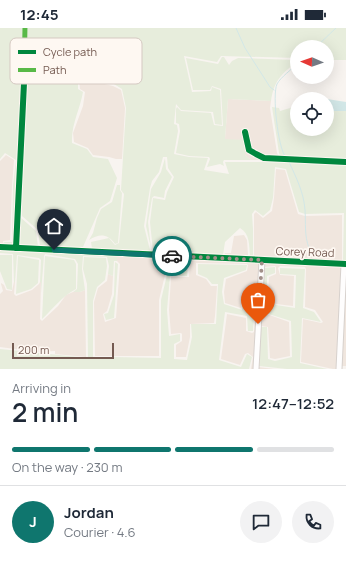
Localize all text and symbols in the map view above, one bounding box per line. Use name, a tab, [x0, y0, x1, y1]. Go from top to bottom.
text: 12:45	[20, 4, 59, 25]
legend	[10, 38, 142, 84]
north arrow	[290, 40, 334, 84]
map controls	[290, 40, 334, 136]
text: Cycle path	[43, 44, 97, 59]
text: Path	[43, 62, 66, 77]
button: locate	[290, 92, 334, 136]
pin	[37, 209, 71, 250]
icon: home	[43, 215, 65, 237]
courier	[152, 236, 192, 276]
street label: Corey Road	[275, 243, 335, 260]
icon: car	[161, 245, 183, 267]
pin	[241, 283, 275, 324]
icon: bag	[247, 289, 269, 311]
scale bar	[12, 341, 114, 360]
text: 200 m	[18, 342, 49, 357]
text: Arriving in	[12, 379, 71, 397]
text: 12:47–12:52	[252, 393, 334, 414]
text: 2 min	[12, 394, 78, 430]
text: On the way · 230 m	[12, 458, 122, 476]
button: chat	[240, 501, 282, 543]
button: phone	[292, 501, 334, 543]
text: Jordan	[64, 502, 114, 523]
text: J	[29, 511, 37, 532]
text: Courier · 4.6	[64, 523, 136, 541]

